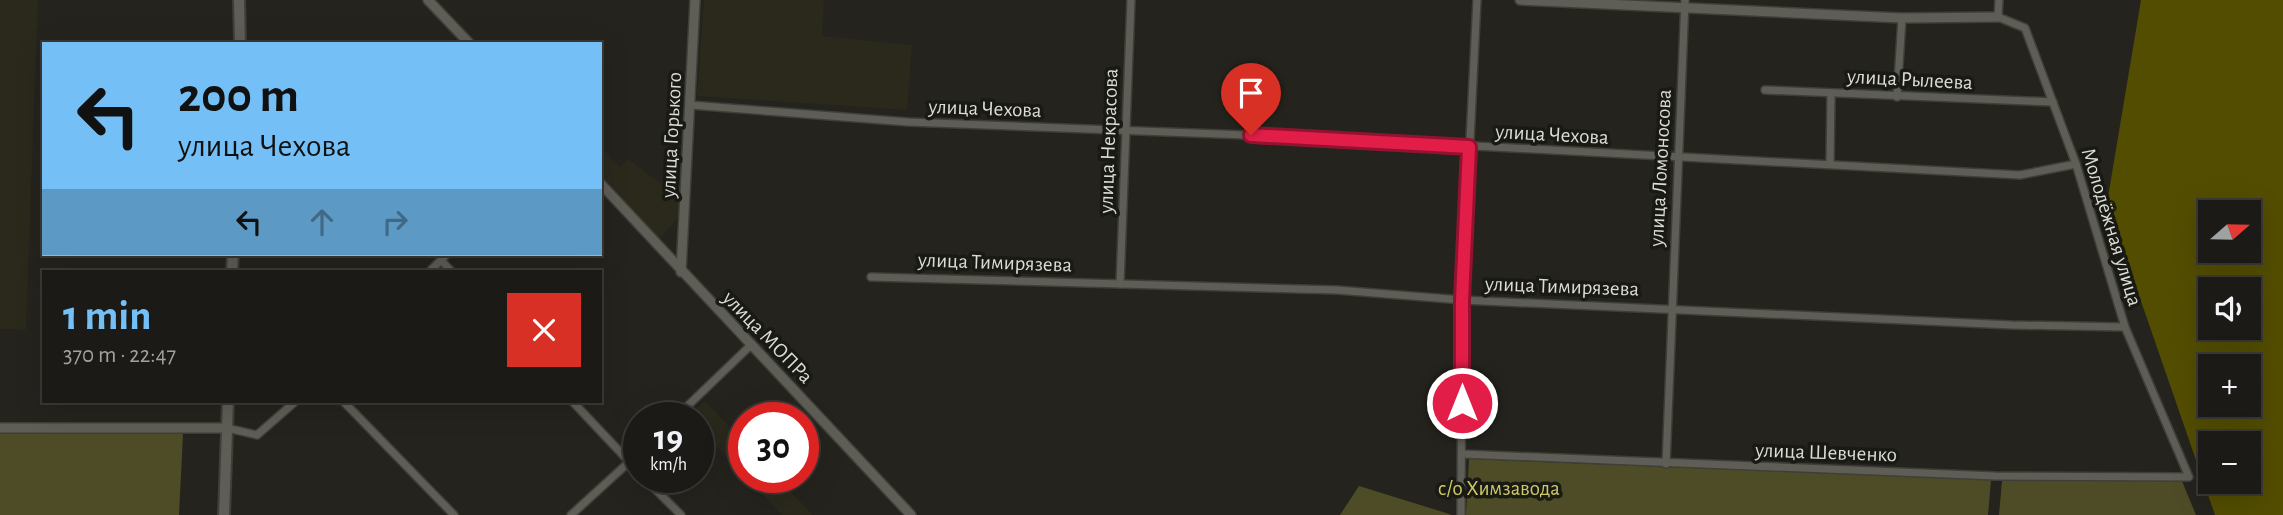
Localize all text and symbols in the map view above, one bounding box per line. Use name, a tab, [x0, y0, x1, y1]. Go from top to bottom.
pin	[1221, 63, 1281, 135]
street label: улица Рылеева	[1846, 66, 1974, 93]
street label: улица Некрасова	[1095, 68, 1122, 215]
icon: left	[63, 70, 154, 161]
text: 200 m	[178, 72, 299, 121]
street label: улица Горького	[658, 72, 685, 200]
icon: arrive	[1232, 74, 1270, 112]
street label: улица Ломоносова	[1646, 88, 1675, 248]
street label: улица Чехова	[927, 96, 1042, 121]
street label: улица Чехова	[1494, 121, 1609, 148]
text: улица Чехова	[178, 130, 351, 162]
street label: Молодёжная улица	[2077, 146, 2146, 309]
north arrow	[2198, 200, 2261, 262]
map controls	[2198, 200, 2261, 494]
icon: left	[230, 203, 268, 241]
icon: ahead	[303, 203, 341, 241]
icon: right	[376, 203, 414, 241]
street label: улица Тимирязева	[917, 249, 1073, 276]
street label: улица Тимирязева	[1484, 273, 1640, 300]
button: sound	[2198, 277, 2261, 340]
street label: улица МОПРа	[718, 287, 817, 388]
button: close	[507, 293, 581, 367]
text: 1 min	[63, 295, 152, 337]
text: 370 m · 22:47	[63, 344, 176, 367]
button: +	[2198, 354, 2261, 417]
position arrow	[1425, 366, 1499, 440]
speed limit sign: 30	[728, 402, 819, 493]
text: 19	[654, 421, 683, 456]
button: −	[2198, 431, 2261, 494]
street label: улица Шевченко	[1754, 439, 1897, 465]
text: km/h	[650, 456, 687, 474]
park label: с/о Химзавода	[1438, 478, 1560, 499]

